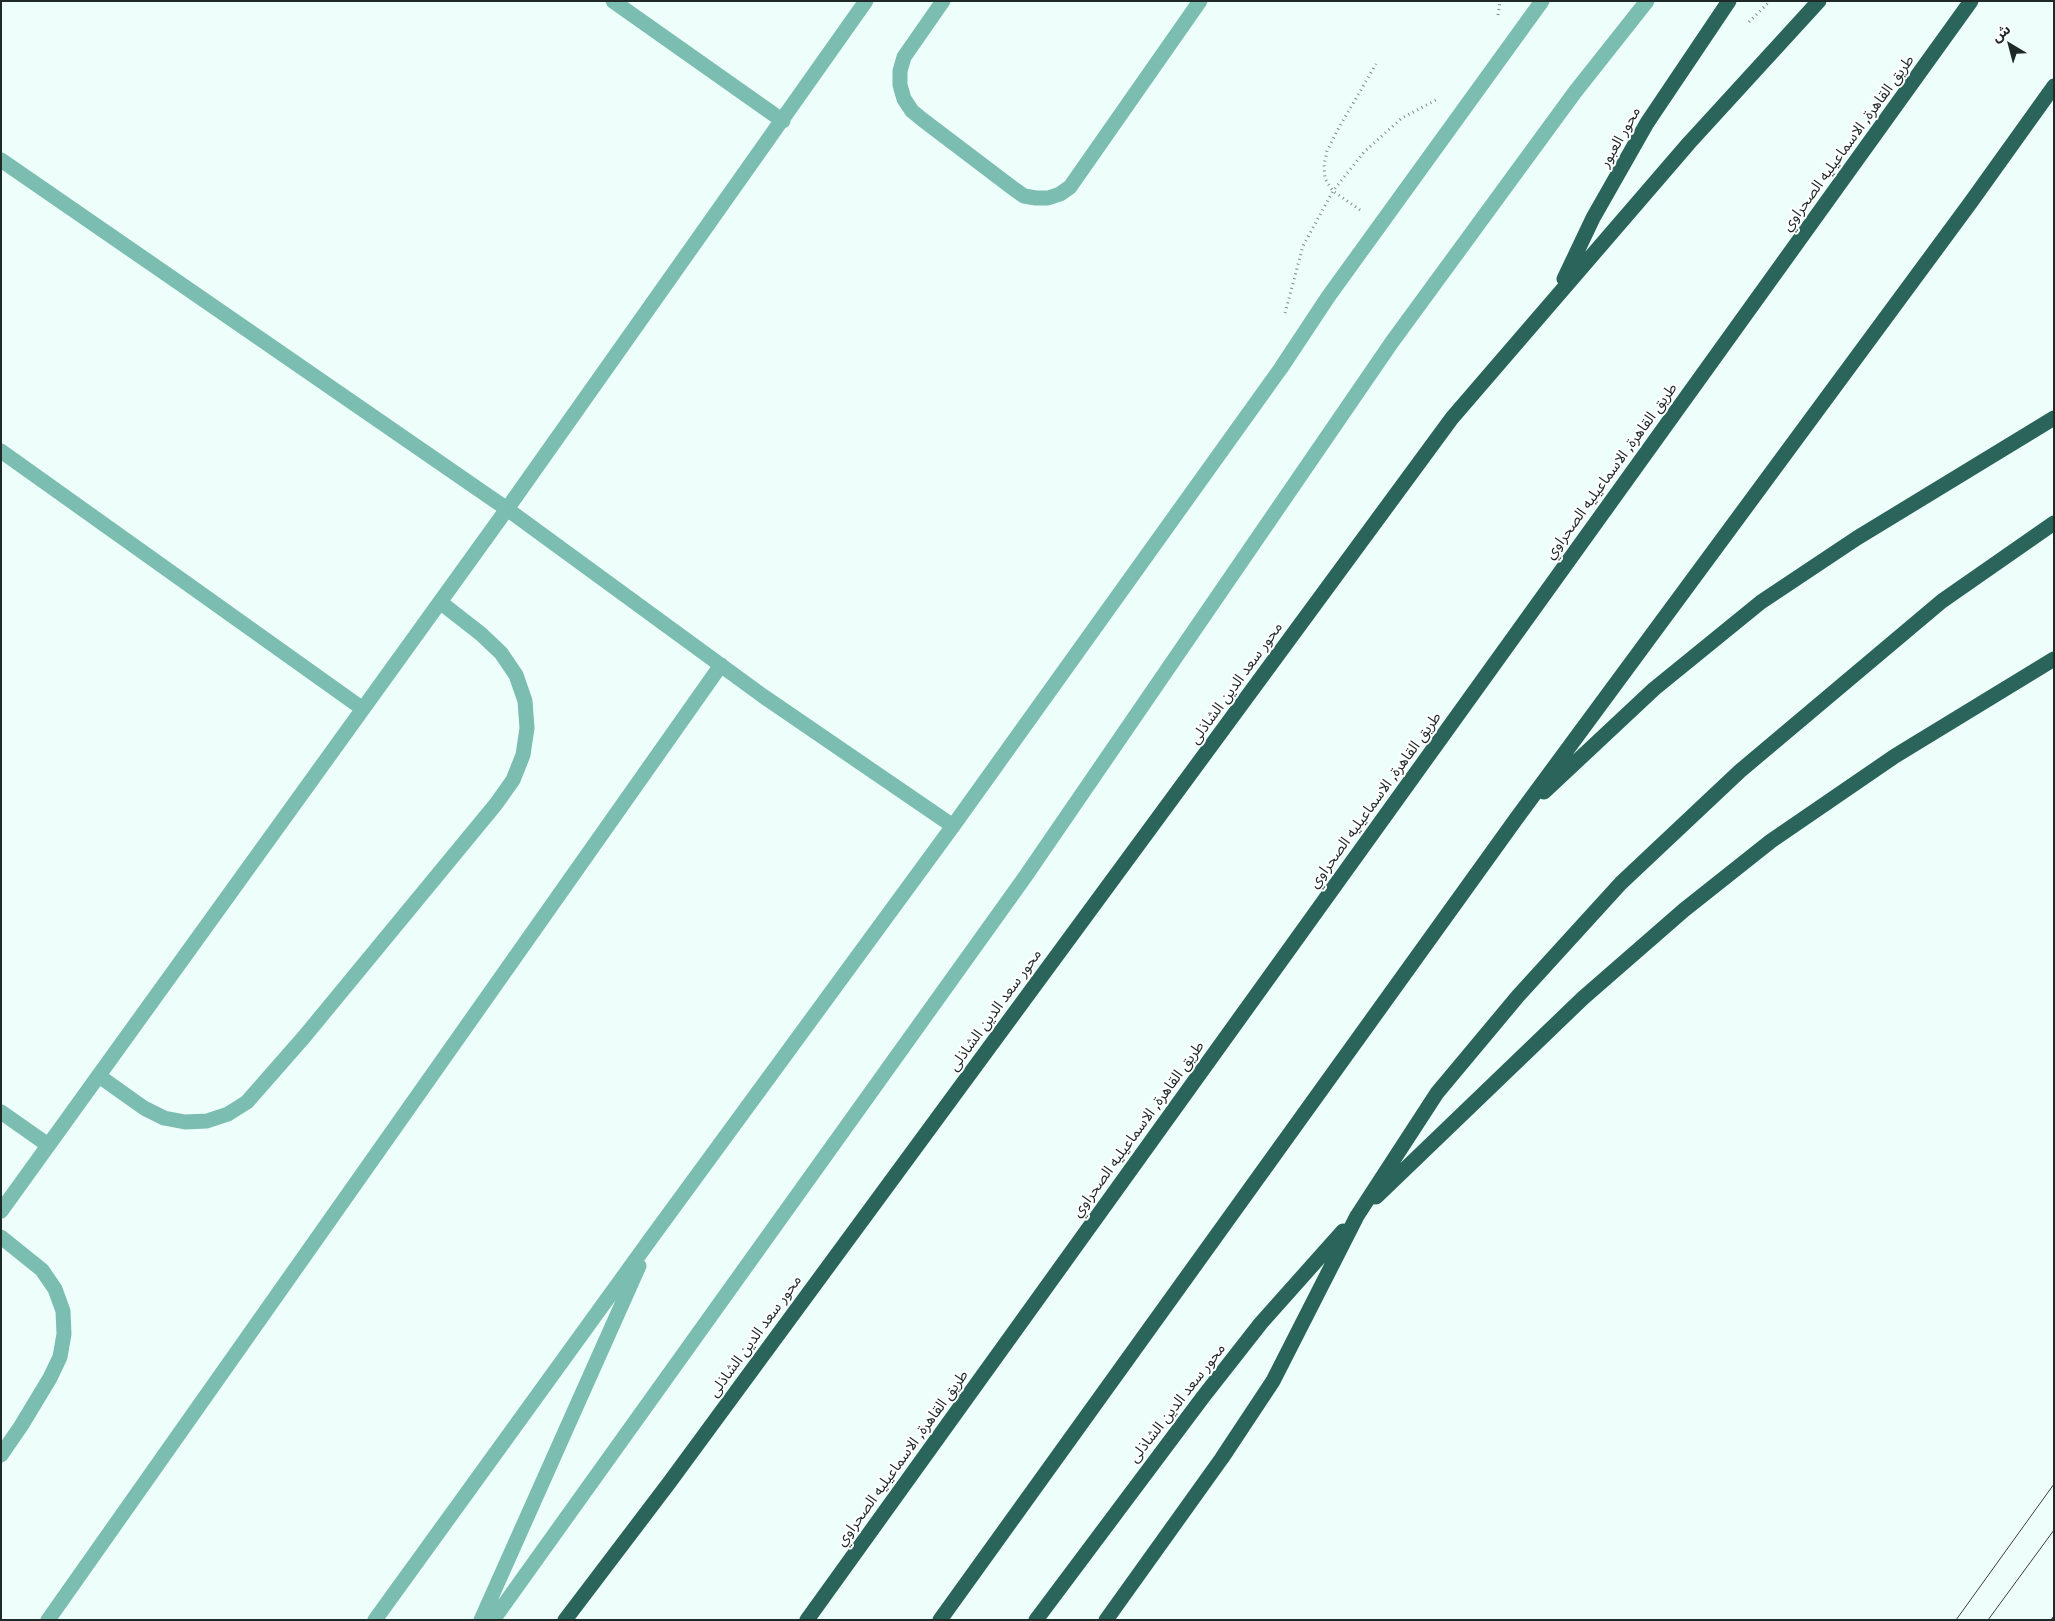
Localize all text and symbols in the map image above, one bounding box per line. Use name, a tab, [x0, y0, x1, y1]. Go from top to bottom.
north arrow	[1985, 20, 2035, 70]
text: ش	[1988, 20, 2013, 45]
street label: طريق القاهرة, الاسماعيليه الصحراوي	[1778, 51, 1918, 235]
street label: محور العبور	[1596, 104, 1644, 170]
street label: طريق القاهرة, الاسماعيليه الصحراوي	[1541, 379, 1681, 563]
street label: محور سعد الدين الشاذلى	[1186, 618, 1286, 748]
street label: طريق القاهرة, الاسماعيليه الصحراوي	[1305, 708, 1445, 892]
street label: محور سعد الدين الشاذلى	[945, 945, 1045, 1075]
street label: طريق القاهرة, الاسماعيليه الصحراوي	[1068, 1037, 1208, 1221]
street label: محور سعد الدين الشاذلى	[705, 1271, 805, 1401]
street label: محور سعد الدين الشاذلى	[1125, 1340, 1229, 1466]
street label: طريق القاهرة, الاسماعيليه الصحراوي	[832, 1366, 972, 1550]

